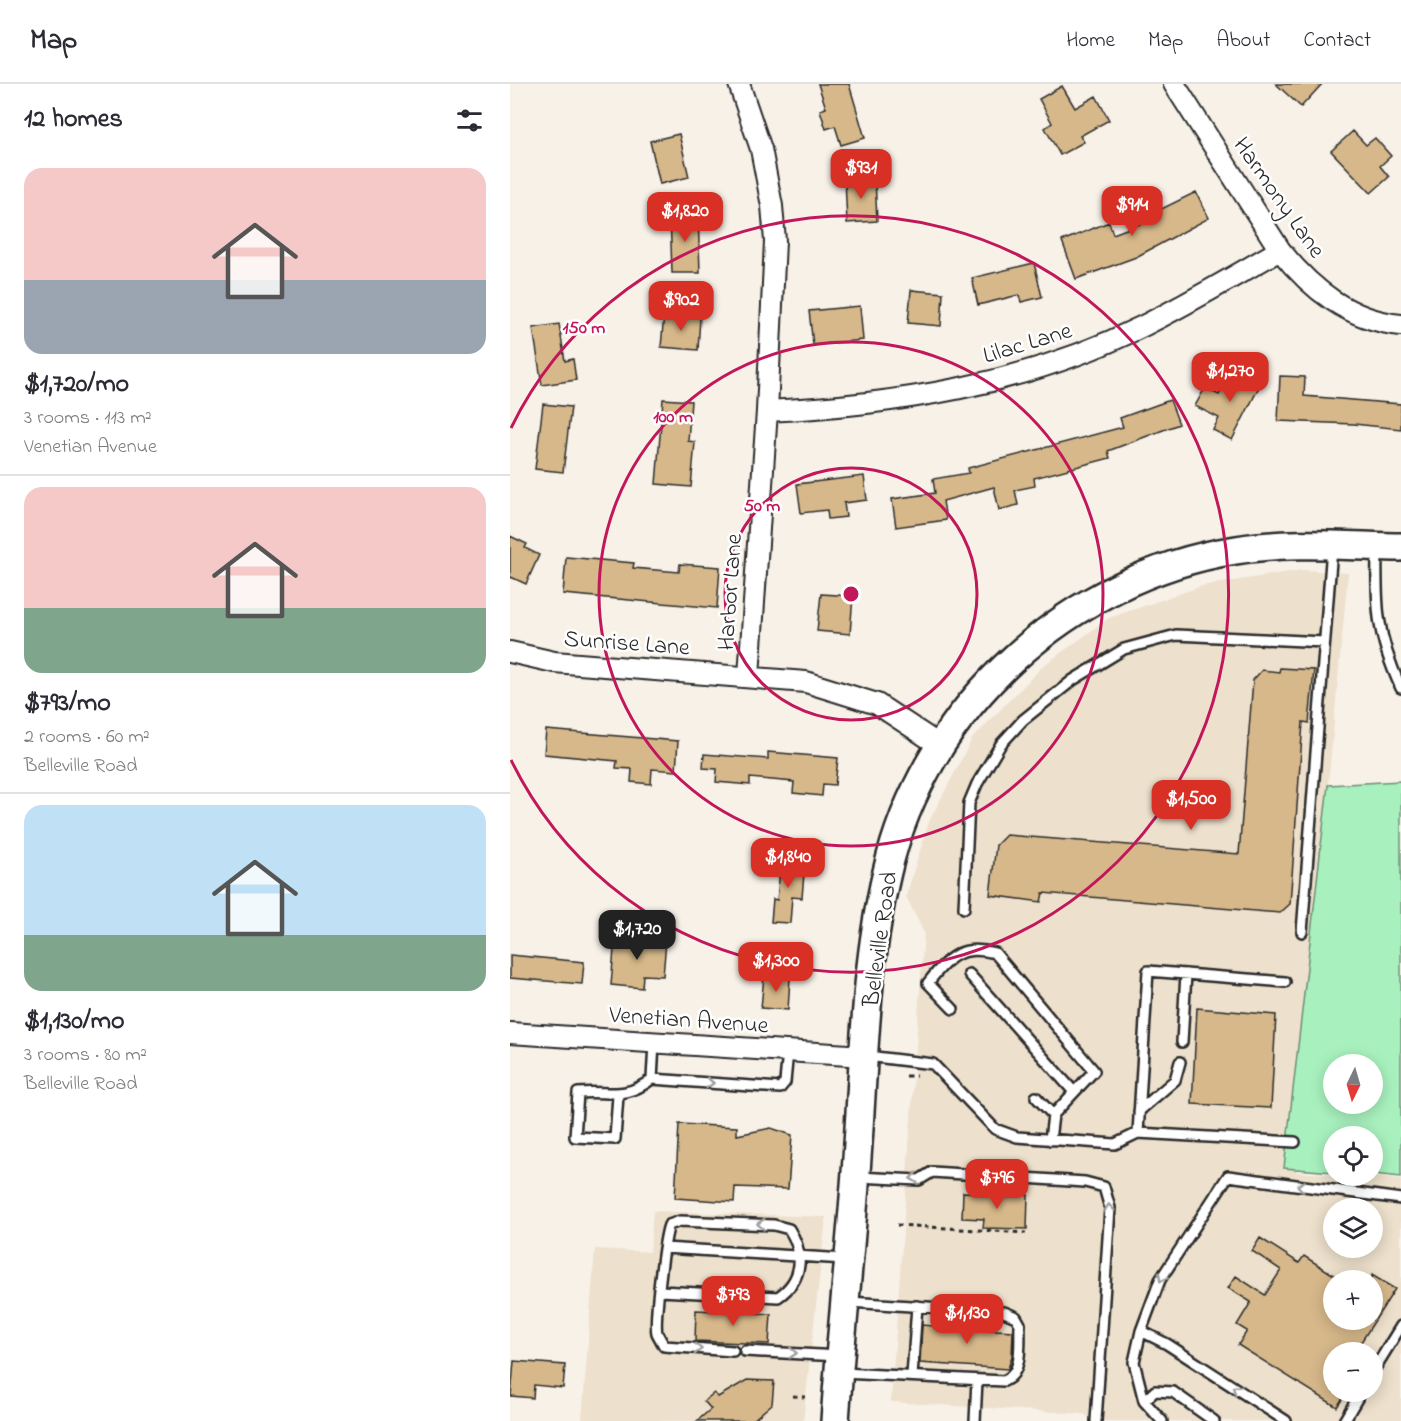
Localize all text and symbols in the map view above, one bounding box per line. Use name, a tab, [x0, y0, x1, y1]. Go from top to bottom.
text: Map	[30, 21, 77, 62]
text: Home	[1066, 26, 1115, 56]
text: Map	[1148, 26, 1183, 56]
text: About	[1216, 26, 1270, 56]
text: Contact	[1303, 26, 1371, 56]
text: 12 homes	[24, 101, 123, 139]
icon: filters	[453, 104, 486, 137]
street label: Harmony Lane	[1222, 131, 1333, 267]
pin: $931	[825, 149, 897, 200]
text: $931	[845, 154, 877, 183]
pin: $914	[1096, 186, 1168, 237]
text: $914	[1116, 191, 1148, 220]
pin: $1,820	[636, 192, 734, 243]
text: $1,820	[661, 197, 709, 226]
icon: home	[201, 207, 309, 315]
pin: $902	[645, 281, 717, 332]
text: $902	[663, 286, 699, 315]
street label: Lilac Lane	[979, 314, 1077, 374]
text: 150 m	[563, 316, 605, 342]
pin: $1,270	[1181, 352, 1279, 403]
text: $1,270	[1206, 357, 1254, 386]
text: $1,720/mo	[24, 366, 129, 404]
text: 3 rooms · 113 m²	[24, 404, 152, 433]
text: 100 m	[653, 405, 693, 431]
text: Venetian Avenue	[24, 433, 157, 462]
text: 50 m	[744, 494, 780, 520]
icon: home	[201, 526, 309, 634]
street label: Harbor Lane	[710, 532, 753, 652]
centre of rings	[841, 584, 861, 604]
street label: Sunrise Lane	[563, 623, 691, 666]
text: $793/mo	[24, 685, 111, 723]
text: 2 rooms · 60 m²	[24, 723, 150, 752]
text: Belleville Road	[24, 752, 138, 781]
pin: $1,500	[1142, 780, 1240, 831]
text: $1,500	[1166, 785, 1216, 814]
pin: $1,840	[739, 838, 837, 889]
text: $1,840	[765, 843, 811, 872]
icon: home	[201, 844, 309, 952]
street label: Belleville Road	[855, 869, 908, 1010]
pin: $1,720	[588, 910, 686, 961]
text: $1,720	[613, 915, 661, 944]
pin: $1,300	[727, 942, 825, 993]
text: $1,300	[752, 947, 800, 976]
street label: Venetian Avenue	[607, 998, 770, 1045]
text: $1,130/mo	[24, 1003, 124, 1041]
text: 3 rooms · 80 m²	[24, 1041, 147, 1070]
north arrow	[1323, 1054, 1383, 1114]
map controls	[1323, 1054, 1383, 1402]
text: Belleville Road	[24, 1070, 138, 1099]
one-way arrow	[705, 1076, 714, 1089]
button: locate	[1323, 1126, 1383, 1186]
pin: $796	[961, 1159, 1033, 1210]
text: $796	[979, 1164, 1015, 1193]
one-way arrow	[909, 1171, 919, 1184]
one-way arrow	[1297, 1180, 1306, 1192]
button: layers	[1323, 1198, 1383, 1258]
one-way arrow	[1103, 1204, 1116, 1213]
one-way arrow	[756, 1218, 765, 1231]
button: +	[1323, 1270, 1383, 1330]
one-way arrow	[1158, 1272, 1169, 1282]
pin: $793	[697, 1276, 769, 1327]
text: $793	[716, 1281, 750, 1310]
pin: $1,130	[918, 1294, 1016, 1345]
text: $1,130	[944, 1299, 990, 1328]
button: −	[1323, 1342, 1383, 1402]
one-way arrow	[694, 1343, 703, 1356]
one-way arrow	[788, 1347, 797, 1360]
one-way arrow	[1232, 1386, 1243, 1397]

